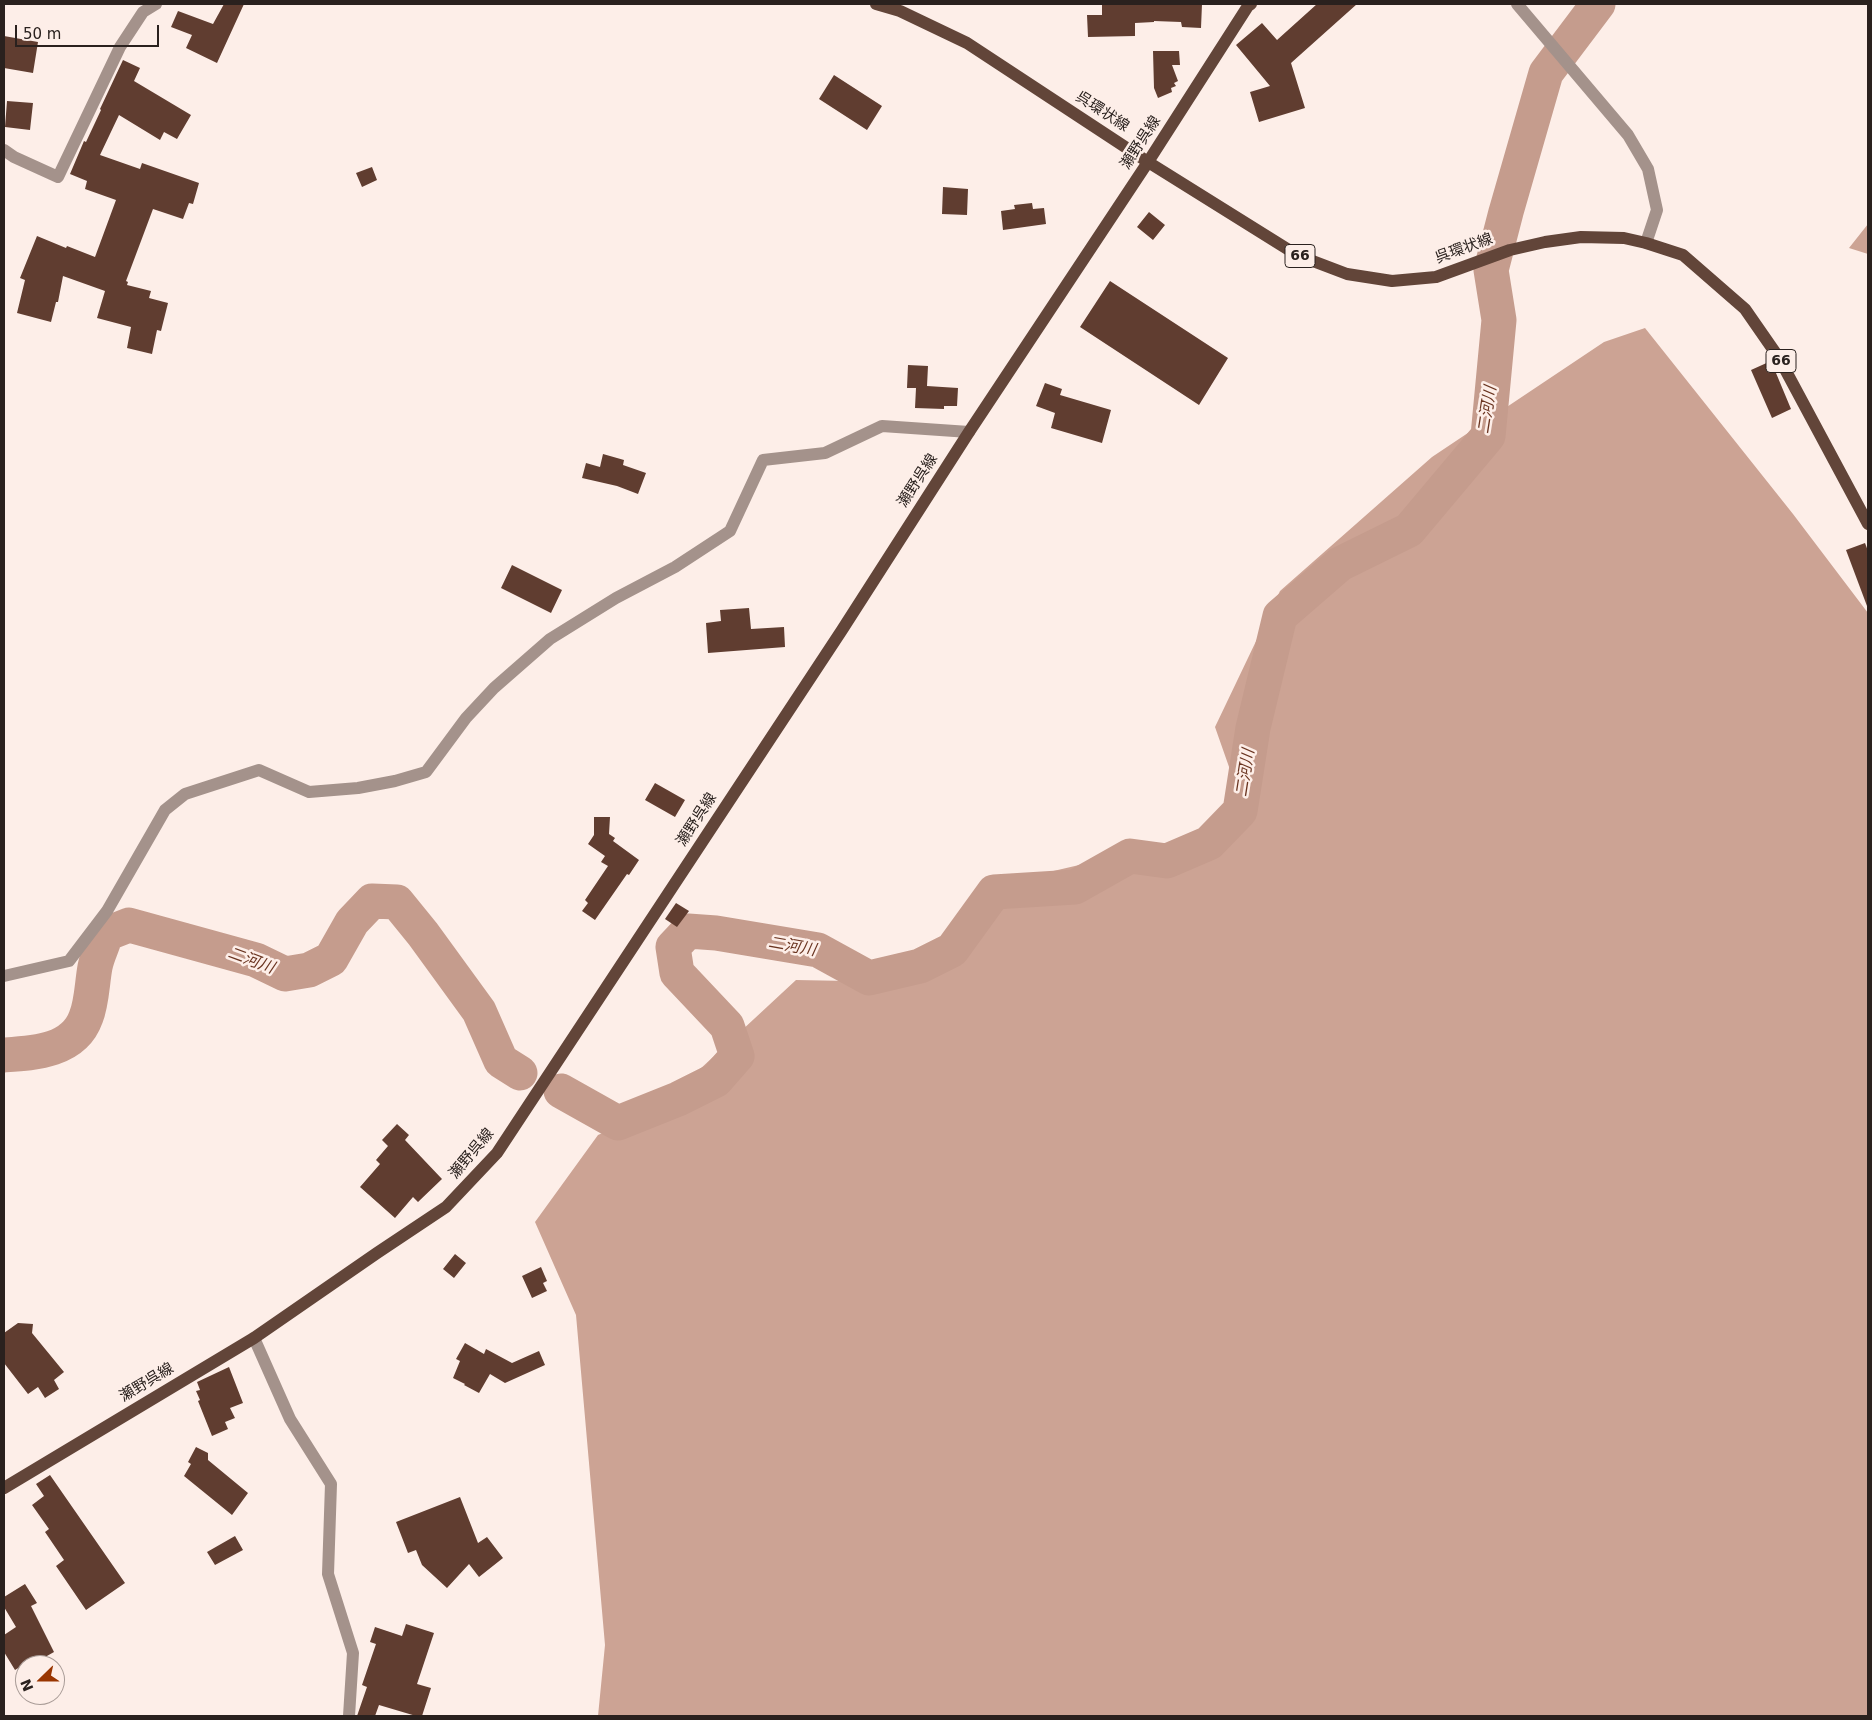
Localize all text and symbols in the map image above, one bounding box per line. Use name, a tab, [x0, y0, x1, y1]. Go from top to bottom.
scale bar	[18, 15, 161, 47]
text: 50 m	[23, 25, 61, 43]
street label: 呉環状線	[1072, 88, 1132, 136]
street label: 瀬野呉線	[1117, 113, 1165, 173]
street label: 呉環状線	[1433, 230, 1495, 268]
road number: 66	[1285, 245, 1315, 268]
road number: 66	[1766, 350, 1796, 372]
water label: 二河川	[1475, 385, 1501, 435]
street label: 瀬野呉線	[894, 451, 942, 511]
water label: 二河川	[1233, 748, 1259, 798]
street label: 瀬野呉線	[673, 790, 721, 850]
water label: 二河川	[767, 933, 817, 961]
water label: 二河川	[225, 944, 277, 978]
street label: 瀬野呉線	[446, 1125, 498, 1183]
street label: 瀬野呉線	[117, 1360, 177, 1406]
north arrow	[15, 1655, 65, 1705]
text: N	[17, 1677, 37, 1694]

